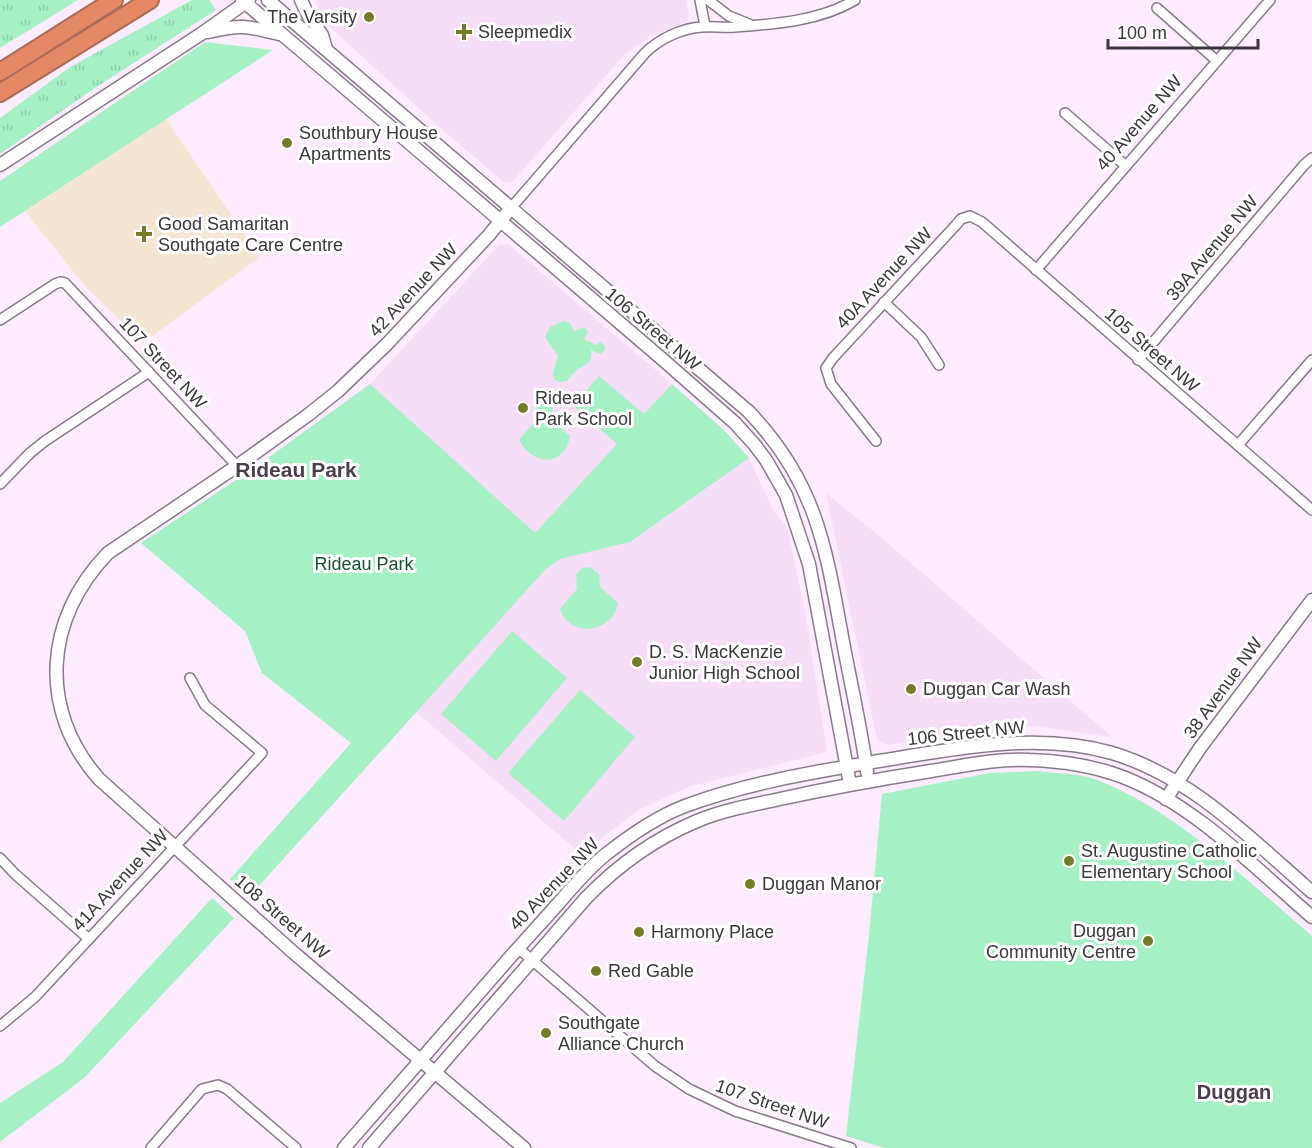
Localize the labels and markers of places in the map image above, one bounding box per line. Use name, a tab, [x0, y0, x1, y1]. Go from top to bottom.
place label: The Varsity	[267, 7, 357, 27]
marker: The Varsity	[362, 10, 376, 24]
place label: Sleepmedix	[478, 22, 572, 42]
marker: Sleepmedix	[455, 23, 473, 41]
place label: Southbury House Apartments	[299, 123, 438, 164]
marker: Southbury House Apartments	[280, 136, 294, 150]
place label: Good Samaritan Southgate Care Centre	[158, 214, 343, 255]
marker: Good Samaritan Southgate Care Centre	[135, 225, 153, 243]
place label: Rideau Park School	[535, 388, 632, 429]
marker: Rideau Park School	[516, 401, 530, 415]
place label: D. S. MacKenzie Junior High School	[649, 642, 800, 683]
marker: D. S. MacKenzie Junior High School	[630, 655, 644, 669]
place label: Duggan Car Wash	[923, 679, 1070, 699]
marker: Duggan Car Wash	[904, 682, 918, 696]
place label: St. Augustine Catholic Elementary School	[1081, 841, 1257, 882]
marker: St. Augustine Catholic Elementary School	[1062, 854, 1076, 868]
place label: Duggan Manor	[762, 874, 881, 894]
marker: Duggan Manor	[743, 877, 757, 891]
place label: Duggan Community Centre	[986, 921, 1136, 962]
place label: Harmony Place	[651, 922, 774, 942]
marker: Harmony Place	[632, 925, 646, 939]
marker: Duggan Community Centre	[1141, 934, 1155, 948]
place label: Red Gable	[608, 961, 694, 981]
marker: Red Gable	[589, 964, 603, 978]
place label: Southgate Alliance Church	[558, 1013, 684, 1054]
marker: Southgate Alliance Church	[539, 1026, 553, 1040]

